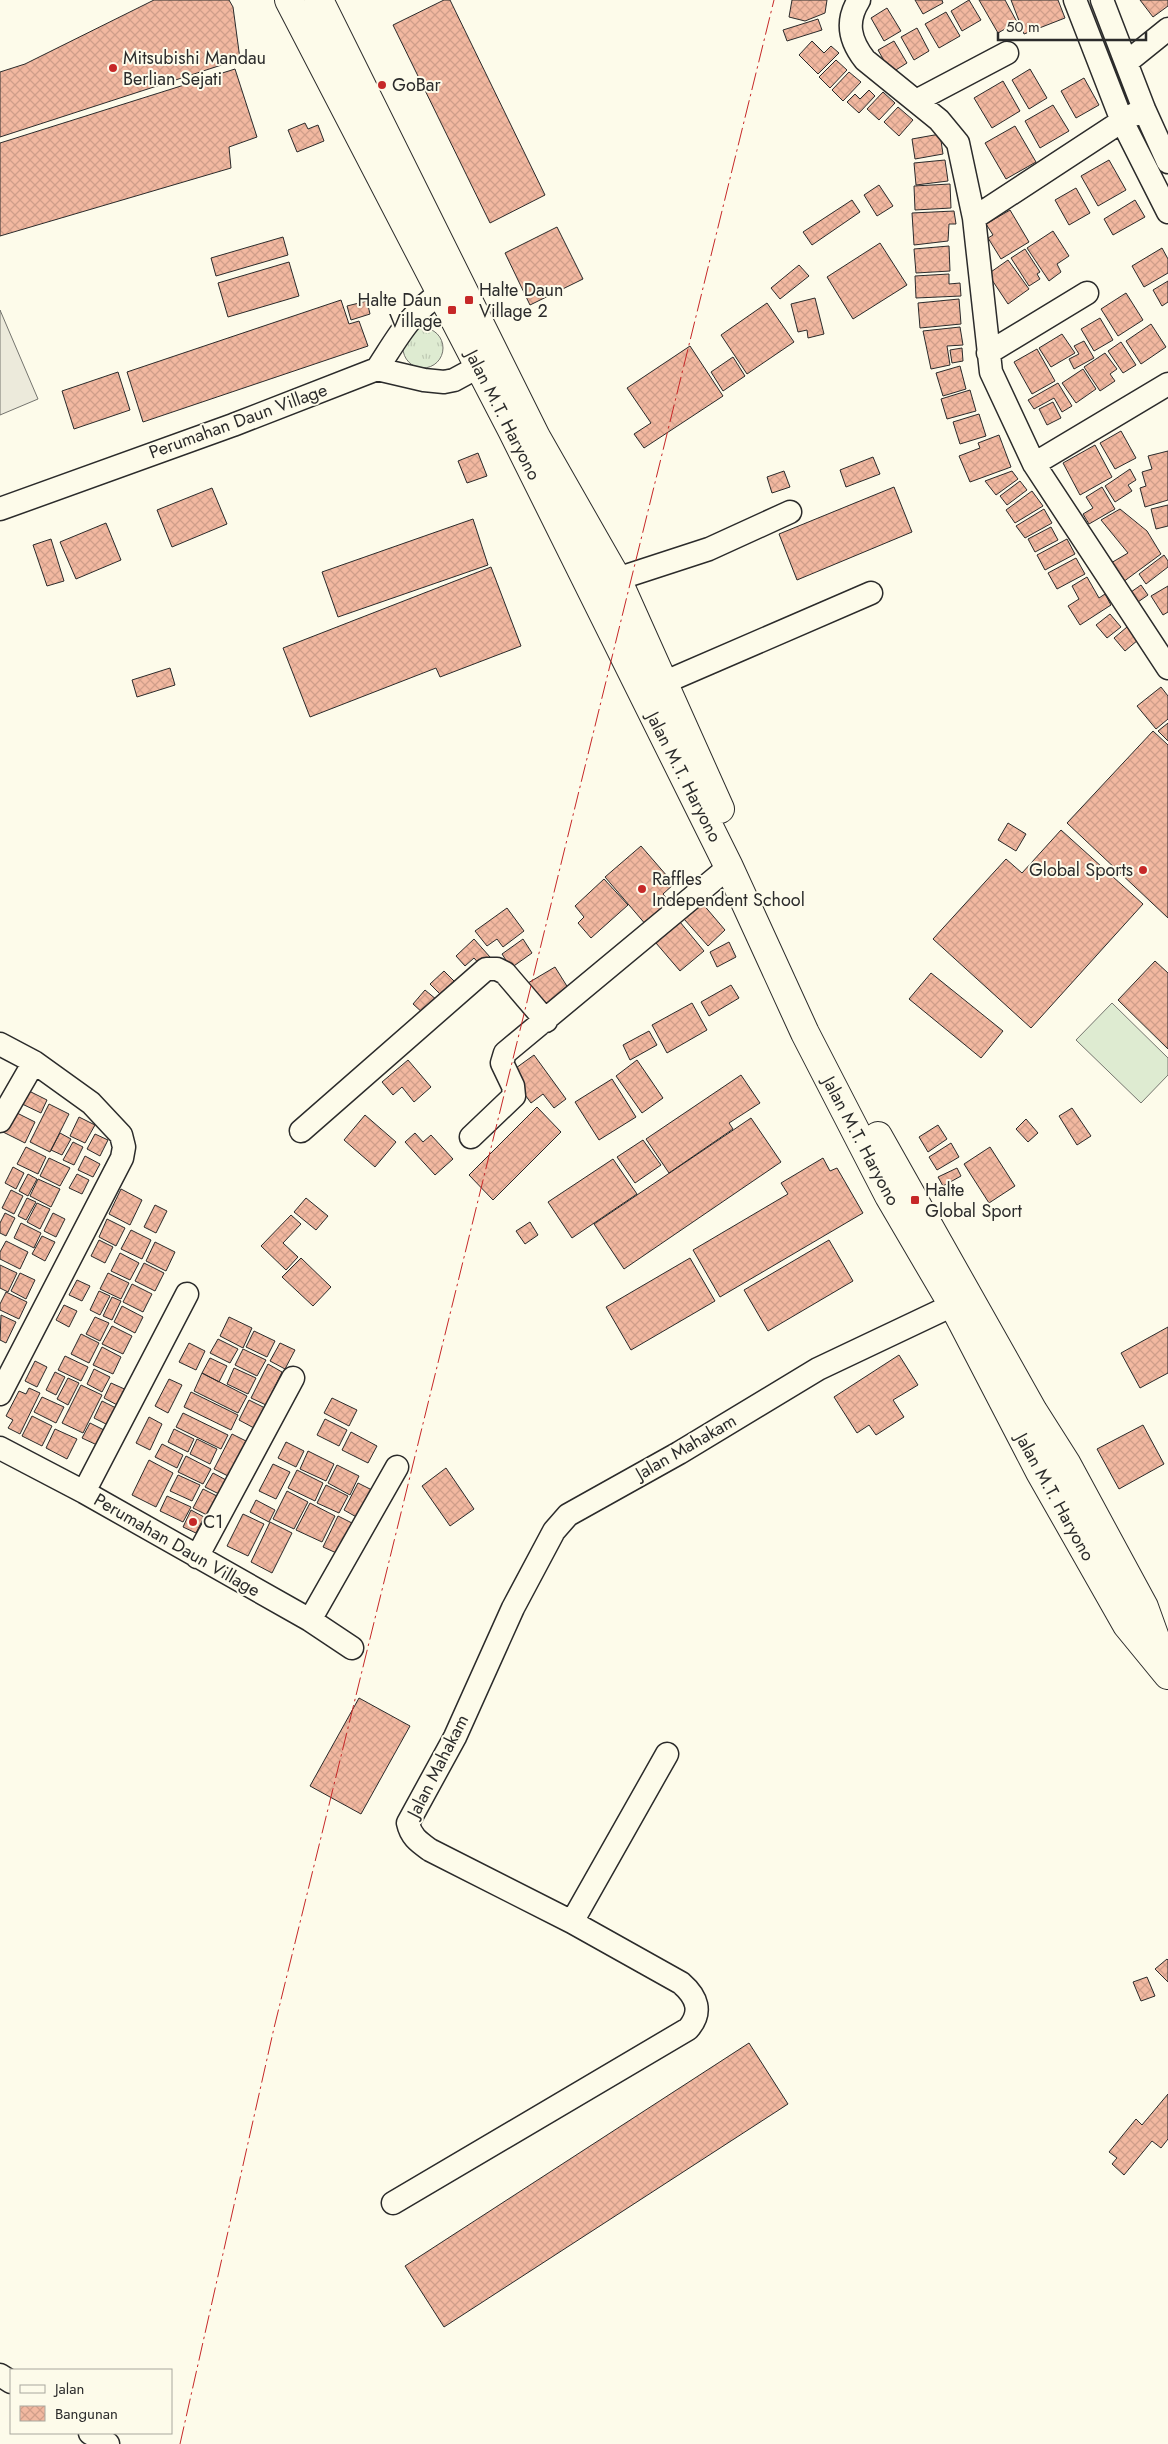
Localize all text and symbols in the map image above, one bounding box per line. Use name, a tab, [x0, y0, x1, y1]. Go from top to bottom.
scale bar	[998, 10, 1146, 42]
text: 50 m	[1006, 16, 1040, 38]
place label: Mitsubishi Mandau Berlian Sejati	[123, 45, 266, 92]
marker: Mitsubishi Mandau Berlian Sejati	[107, 62, 119, 74]
place label: GoBar	[392, 72, 441, 98]
marker: GoBar	[376, 79, 388, 91]
place label: Halte Daun Village 2	[479, 277, 563, 324]
place label: Halte Daun Village	[358, 287, 442, 334]
marker: Halte Daun Village 2	[463, 294, 475, 306]
marker: Halte Daun Village	[446, 304, 458, 316]
street label: Jalan M.T. Haryono	[458, 344, 547, 485]
street label: Perumahan Daun Village	[145, 377, 331, 465]
street label: Jalan M.T. Haryono	[639, 706, 728, 847]
place label: Global Sports	[1029, 857, 1133, 883]
marker: Global Sports	[1137, 864, 1149, 876]
place label: Raffles Independent School	[652, 866, 805, 913]
marker: Raffles Independent School	[636, 883, 648, 895]
street label: Jalan M.T. Haryono	[815, 1070, 906, 1210]
place label: Halte Global Sport	[925, 1177, 1023, 1224]
marker: Halte Global Sport	[909, 1194, 921, 1206]
street label: Jalan Mahakam	[629, 1408, 741, 1487]
street label: Jalan M.T. Haryono	[1008, 1426, 1101, 1566]
street label: Perumahan Daun Village	[89, 1487, 265, 1603]
place label: C1	[203, 1509, 223, 1535]
marker: C1	[187, 1516, 199, 1528]
street label: Jalan Mahakam	[400, 1710, 475, 1824]
legend	[10, 2369, 172, 2434]
text: Jalan	[53, 2378, 84, 2400]
text: Bangunan	[55, 2403, 118, 2425]

